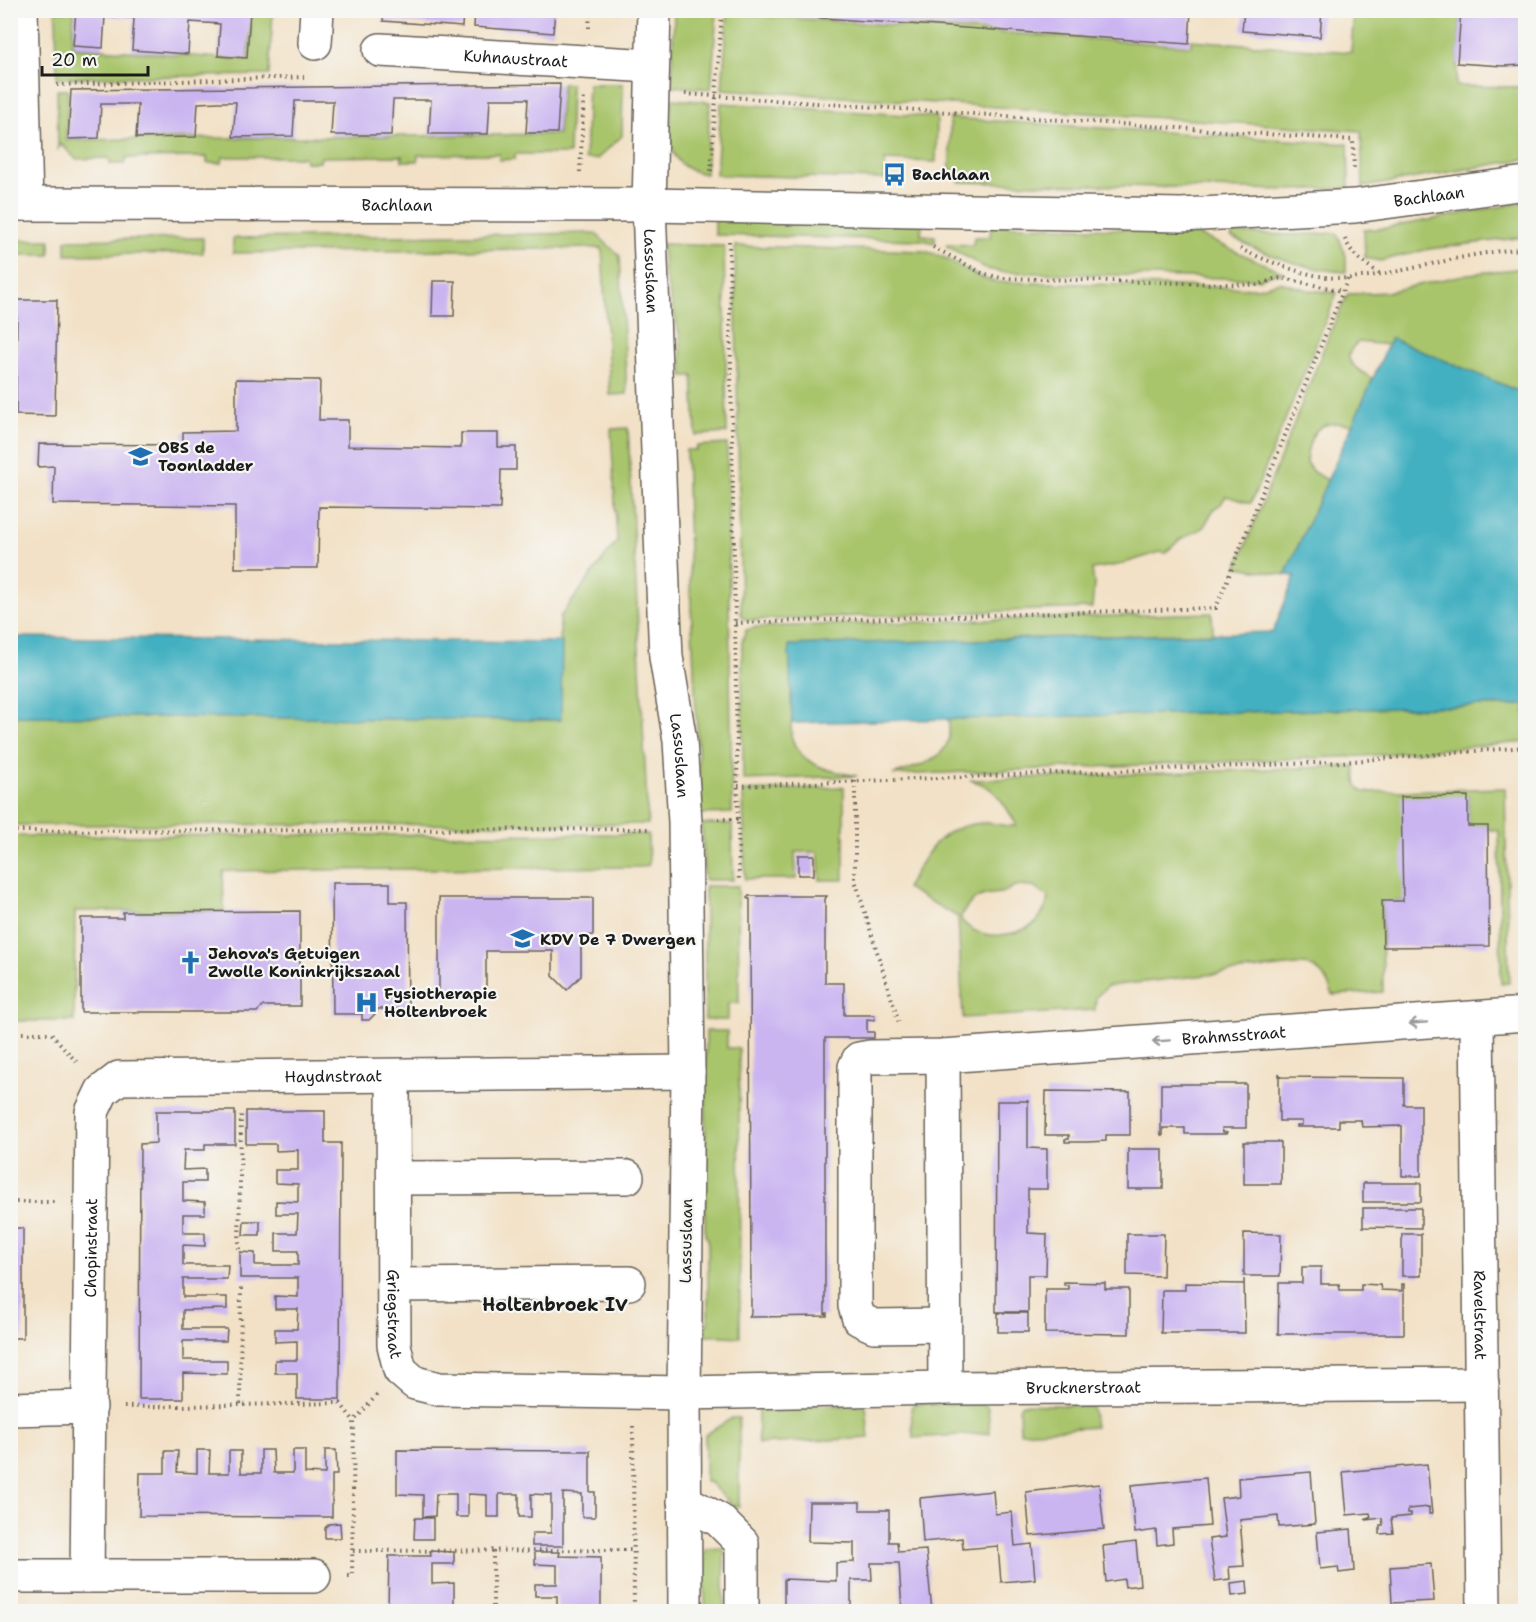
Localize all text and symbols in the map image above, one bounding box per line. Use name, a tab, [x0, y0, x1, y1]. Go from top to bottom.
scale bar	[42, 39, 148, 77]
street label: Kuhnaustraat	[463, 44, 569, 72]
text: 20 m	[51, 48, 97, 72]
bus stop icon: Bachlaan	[881, 161, 907, 187]
place label: Bachlaan	[912, 164, 990, 185]
street label: Bachlaan	[1392, 181, 1466, 211]
street label: Bachlaan	[361, 194, 433, 215]
street label: Lassuslaan	[639, 228, 663, 314]
place label: OBS de Toonladder	[158, 437, 254, 476]
school or university icon: OBS de Toonladder	[127, 443, 153, 469]
street label: Lassuslaan	[665, 712, 694, 799]
school or university icon: KDV De 7 Dwergen	[509, 926, 535, 952]
place label: KDV De 7 Dwergen	[540, 929, 696, 950]
place label: Jehova's Getuigen Zwolle Koninkrijkszaal	[208, 943, 400, 982]
church icon: Jehova's Getuigen Zwolle Koninkrijkszaal	[177, 949, 203, 975]
place label: Fysiotherapie Holtenbroek	[384, 983, 497, 1022]
hospital icon: Fysiotherapie Holtenbroek	[353, 989, 379, 1015]
one-way arrow	[1409, 1017, 1429, 1028]
street label: Brahmsstraat	[1181, 1021, 1287, 1049]
one-way arrow	[1151, 1036, 1171, 1047]
street label: Haydnstraat	[284, 1065, 382, 1087]
street label: Chopinstraat	[79, 1198, 102, 1298]
street label: Lassuslaan	[675, 1198, 697, 1284]
street label: Griegstraat	[383, 1269, 407, 1361]
street label: Ravelstraat	[1469, 1270, 1492, 1360]
district label: Holtenbroek IV	[482, 1293, 628, 1317]
street label: Brucknerstraat	[1026, 1376, 1141, 1398]

